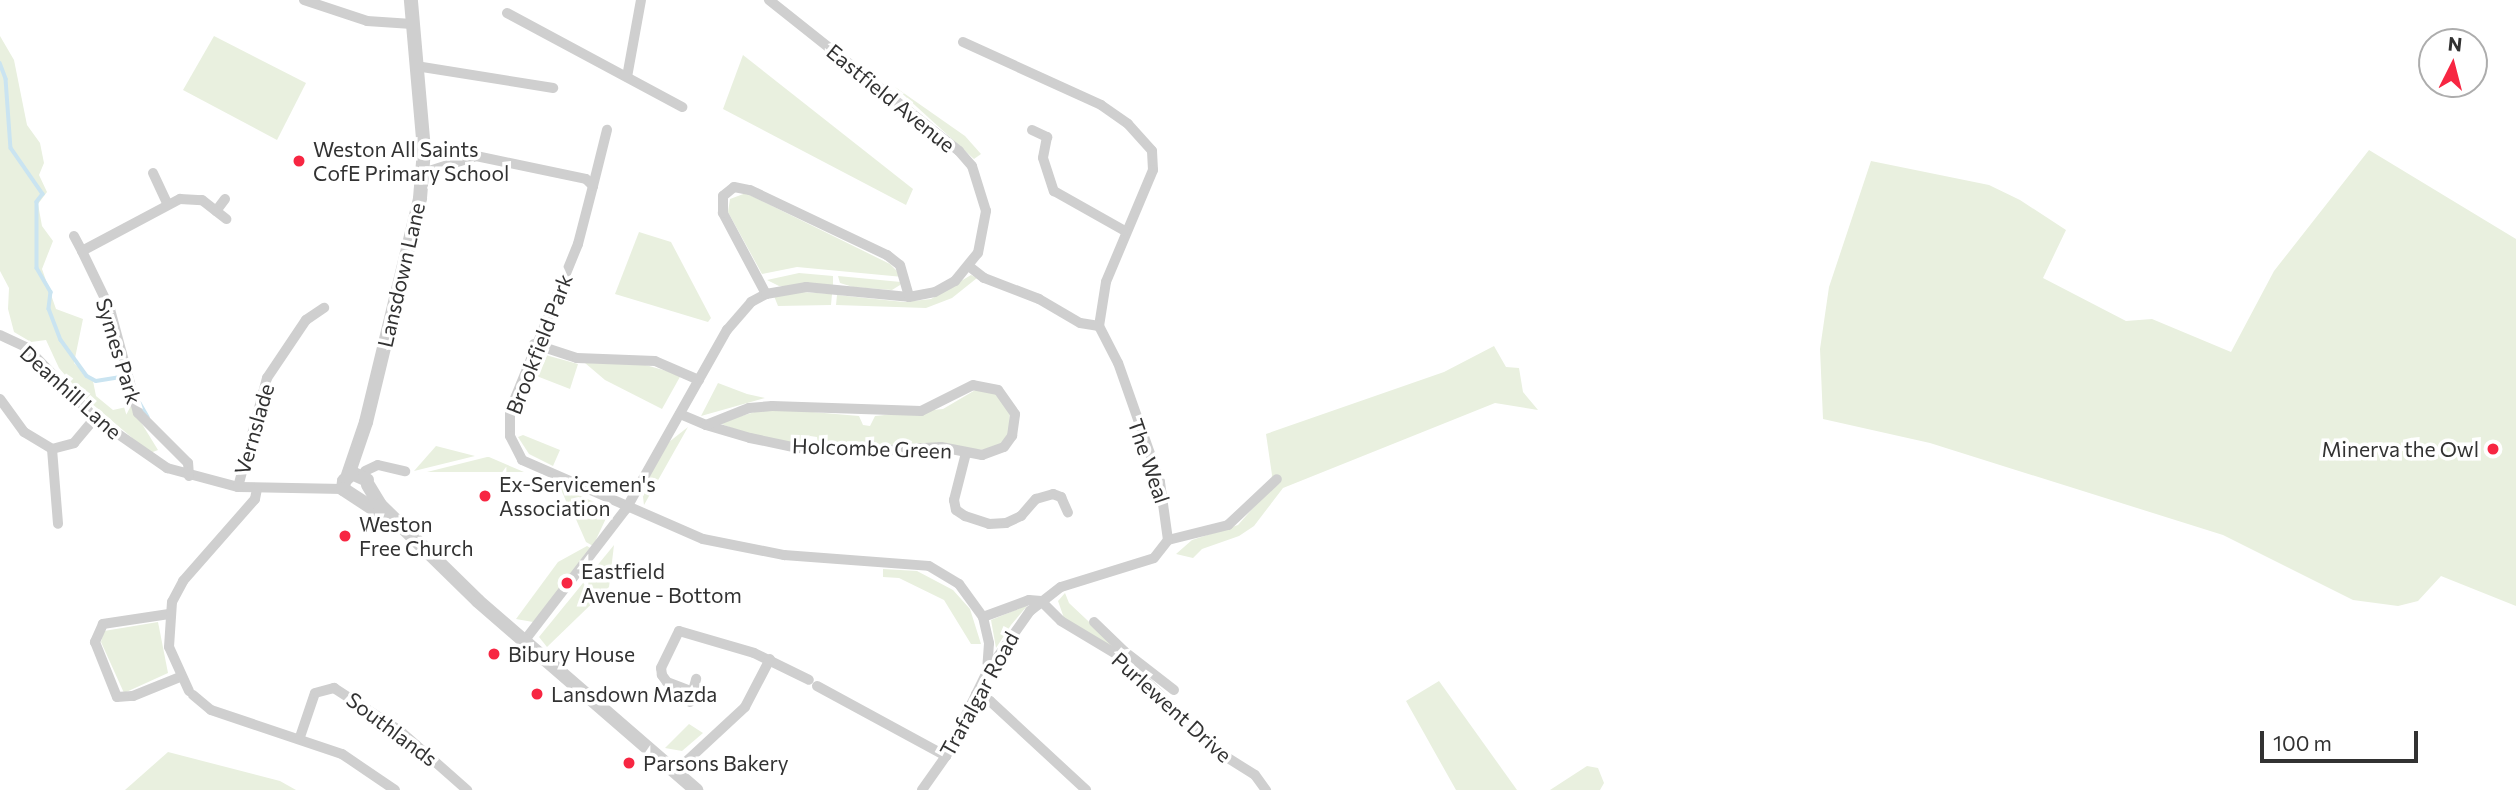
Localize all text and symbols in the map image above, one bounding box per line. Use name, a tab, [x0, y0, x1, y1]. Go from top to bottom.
north arrow	[2418, 28, 2488, 98]
text: N	[2447, 31, 2463, 56]
street label: Eastfield Avenue	[822, 39, 960, 157]
place label: Weston All Saints CofE Primary School	[313, 136, 509, 186]
marker: Weston All Saints CofE Primary School	[291, 153, 307, 169]
street label: Lansdown Lane	[372, 200, 430, 350]
street label: Brookfield Park	[501, 270, 577, 418]
street label: Symes Park	[91, 295, 147, 407]
street label: Deanhill Lane	[15, 340, 127, 444]
street label: Vernslade	[229, 381, 279, 477]
street label: The Weal	[1123, 415, 1175, 507]
street label: Holcombe Green	[792, 433, 952, 463]
place label: Minerva the Owl	[2321, 436, 2479, 462]
marker: Minerva the Owl	[2485, 441, 2501, 457]
place label: Ex-Servicemen's Association	[499, 471, 656, 521]
marker: Ex-Servicemen's Association	[477, 488, 493, 504]
place label: Weston Free Church	[359, 511, 474, 561]
marker: Weston Free Church	[337, 528, 353, 544]
place label: Eastfield Avenue - Bottom	[581, 558, 742, 608]
marker: Eastfield Avenue - Bottom	[559, 575, 575, 591]
street label: Trafalgar Road	[934, 627, 1024, 761]
place label: Bibury House	[508, 641, 635, 667]
marker: Bibury House	[486, 646, 502, 662]
street label: Purlewent Drive	[1107, 647, 1237, 767]
place label: Lansdown Mazda	[551, 681, 717, 707]
marker: Lansdown Mazda	[529, 686, 545, 702]
street label: Southlands	[342, 687, 442, 771]
scale bar	[2264, 716, 2422, 760]
text: 100 m	[2273, 730, 2332, 755]
place label: Parsons Bakery	[643, 750, 789, 776]
marker: Parsons Bakery	[621, 755, 637, 771]

